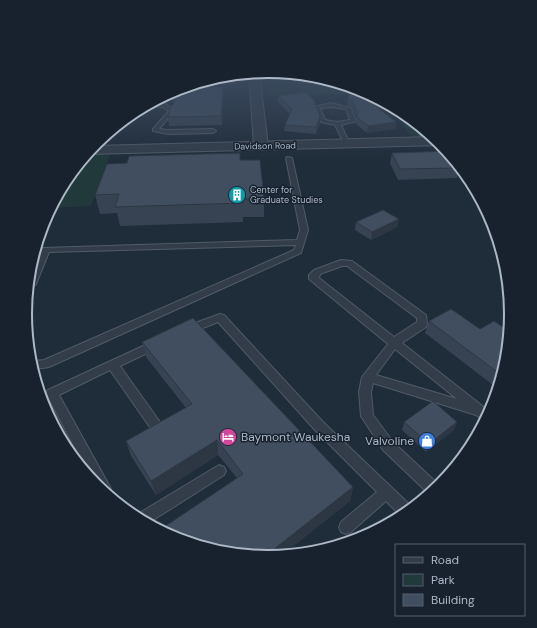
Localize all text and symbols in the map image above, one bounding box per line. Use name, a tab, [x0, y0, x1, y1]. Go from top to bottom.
street label: Davidson Road	[234, 139, 296, 153]
place label: Center for Graduate Studies	[250, 184, 323, 206]
building icon: Center for Graduate Studies	[227, 185, 247, 205]
hotel icon: Baymont Waukesha	[218, 427, 238, 447]
place label: Baymont Waukesha	[241, 429, 350, 445]
shop icon: Valvoline	[417, 431, 437, 451]
place label: Valvoline	[365, 433, 414, 449]
legend	[395, 544, 525, 616]
text: Road	[431, 552, 459, 568]
text: Park	[431, 572, 455, 588]
text: Building	[431, 592, 475, 608]

